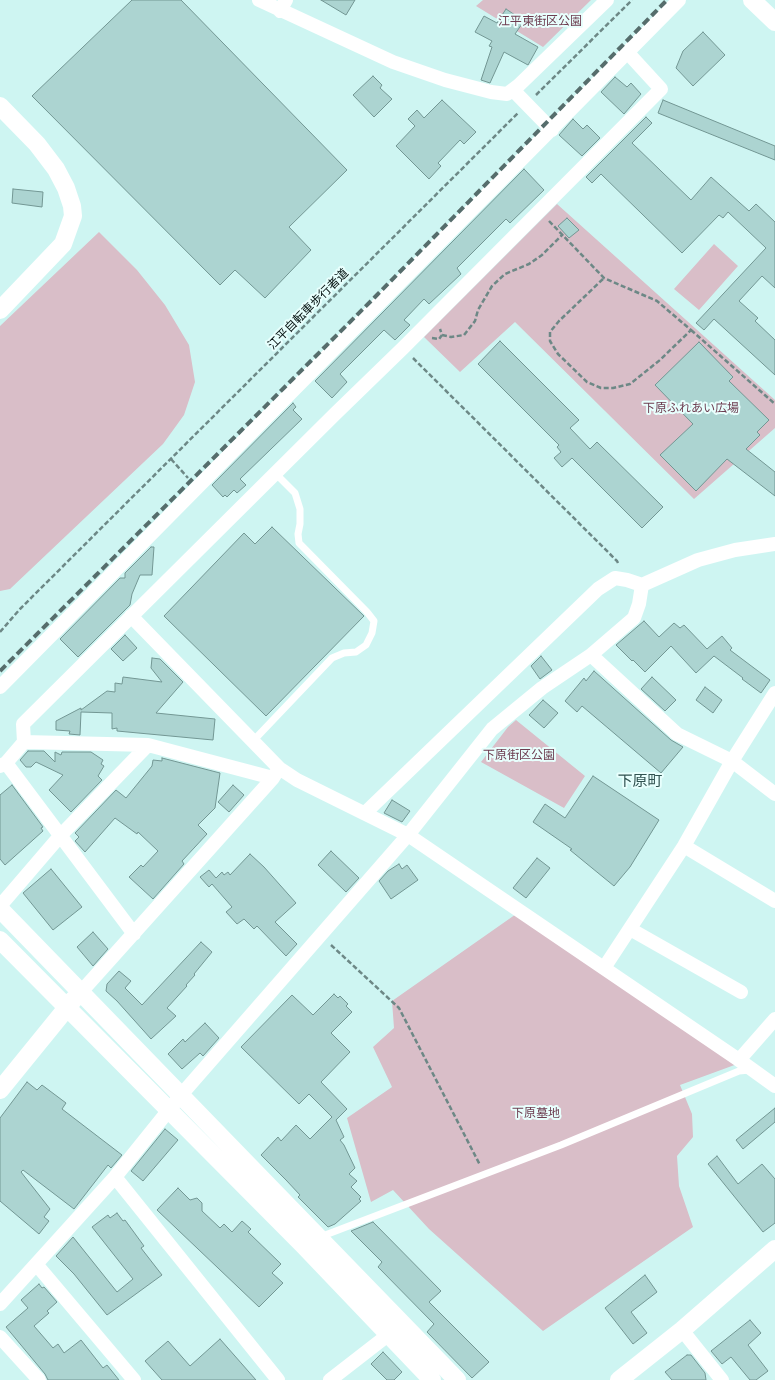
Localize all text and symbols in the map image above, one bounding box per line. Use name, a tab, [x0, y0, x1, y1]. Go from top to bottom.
park label: 江平東街区公園	[498, 14, 582, 28]
street label: 江平自転車歩行者道	[265, 266, 351, 352]
park label: 下原ふれあい広場	[643, 401, 739, 415]
park label: 下原街区公園	[483, 748, 555, 762]
district label: 下原町	[618, 772, 662, 790]
park label: 下原墓地	[512, 1106, 560, 1120]

